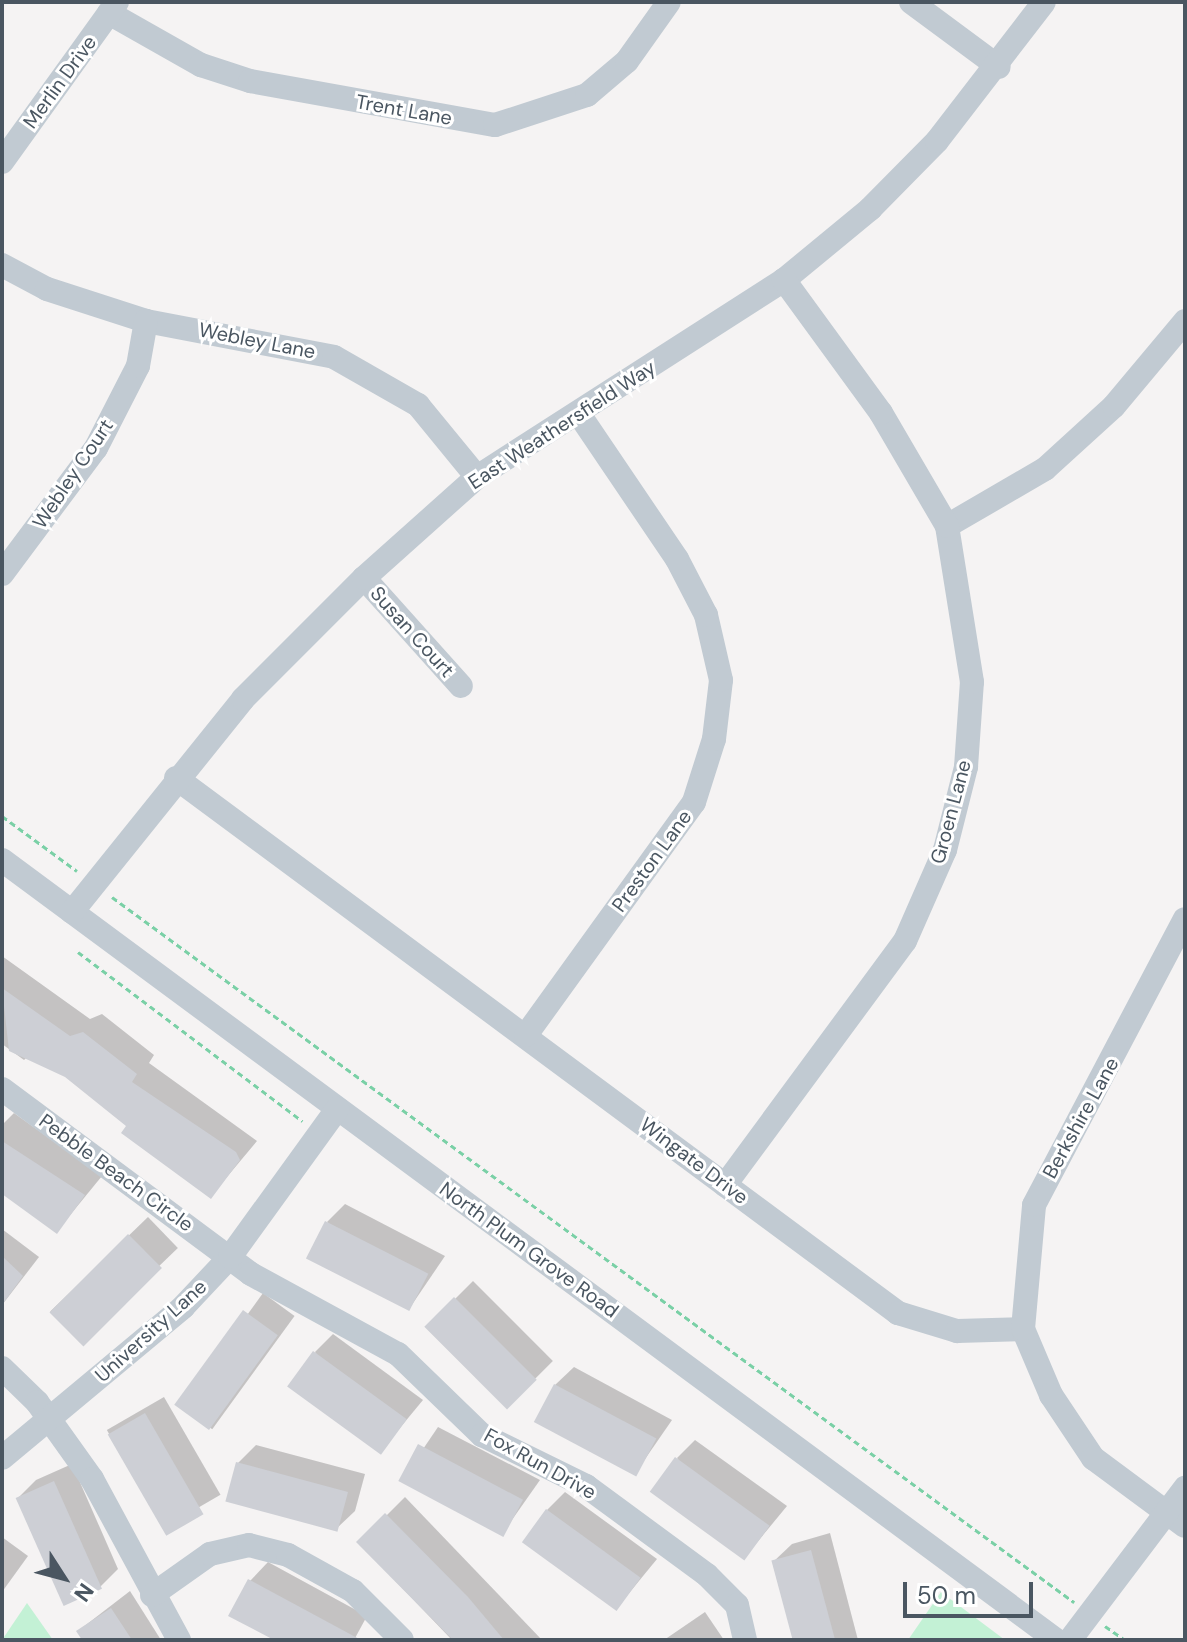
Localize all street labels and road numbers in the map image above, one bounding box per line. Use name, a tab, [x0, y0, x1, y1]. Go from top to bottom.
street label: Merlin Drive	[18, 31, 102, 133]
street label: Trent Lane	[354, 90, 454, 130]
street label: Webley Lane	[197, 318, 317, 364]
street label: East Weathersfield Way	[464, 355, 660, 495]
street label: Webley Court	[28, 415, 118, 533]
street label: Susan Court	[365, 582, 459, 682]
street label: Groen Lane	[926, 757, 976, 867]
street label: Preston Lane	[607, 805, 697, 917]
street label: Berkshire Lane	[1038, 1053, 1124, 1183]
street label: Pebble Beach Circle	[34, 1109, 198, 1237]
street label: Wingate Drive	[635, 1113, 753, 1209]
street label: North Plum Grove Road	[435, 1177, 623, 1323]
street label: University Lane	[90, 1275, 212, 1387]
street label: Fox Run Drive	[480, 1423, 600, 1505]

